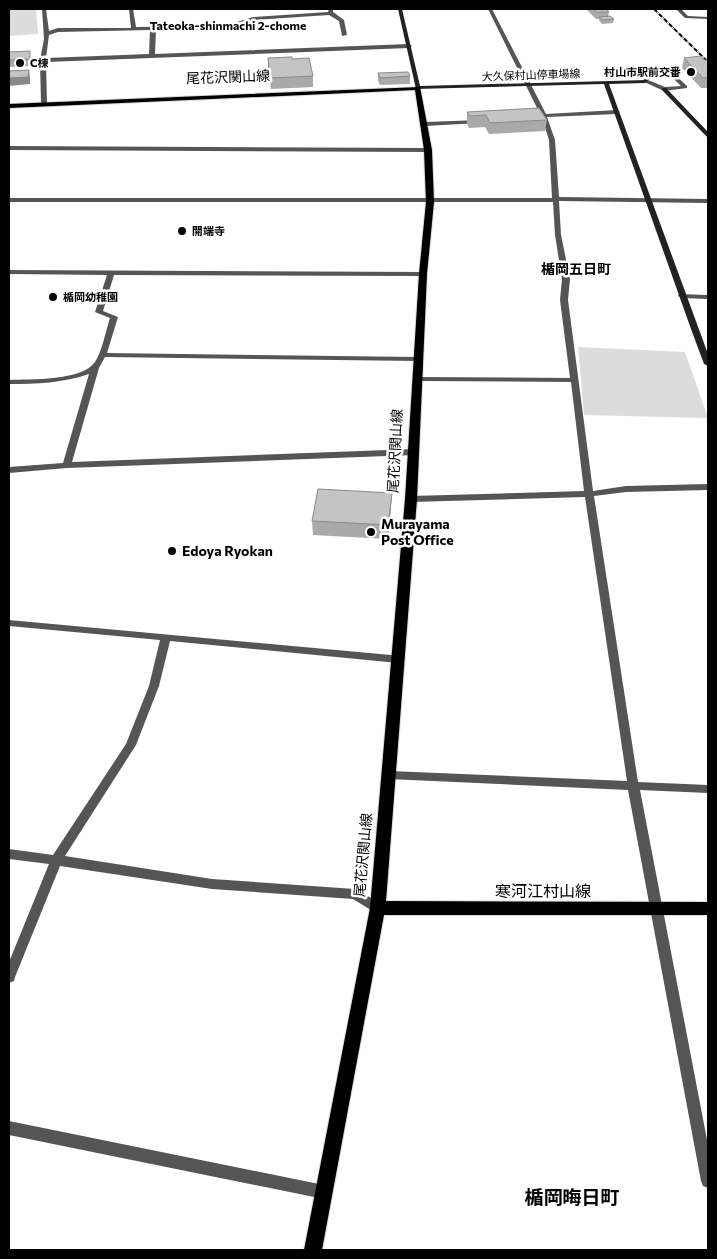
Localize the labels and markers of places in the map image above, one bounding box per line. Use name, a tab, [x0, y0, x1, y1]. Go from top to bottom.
place label: C棟	[30, 56, 49, 69]
marker: C棟	[14, 57, 26, 69]
place label: 村山市駅前交番	[604, 65, 681, 78]
marker: 村山市駅前交番	[685, 66, 697, 78]
place label: 開端寺	[192, 224, 225, 237]
marker: 開端寺	[176, 225, 188, 237]
place label: 楯岡幼稚園	[63, 290, 118, 303]
marker: 楯岡幼稚園	[47, 291, 59, 303]
place label: Murayama Post Office	[381, 515, 454, 548]
marker: Murayama Post Office	[365, 526, 377, 538]
place label: Edoya Ryokan	[182, 542, 273, 559]
marker: Edoya Ryokan	[166, 545, 178, 557]

